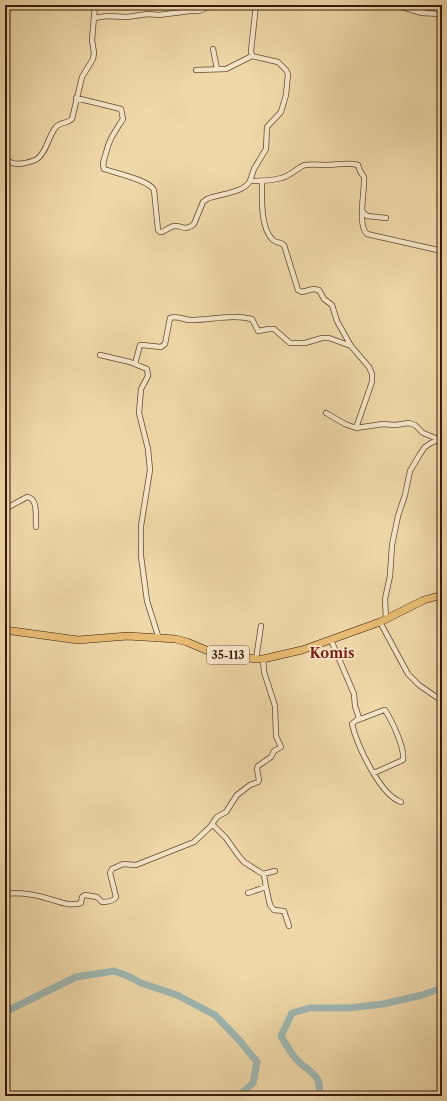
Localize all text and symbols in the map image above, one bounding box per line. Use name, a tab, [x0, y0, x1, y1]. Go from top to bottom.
district label: Komis	[309, 644, 355, 662]
road number: 35-113	[207, 646, 249, 664]

